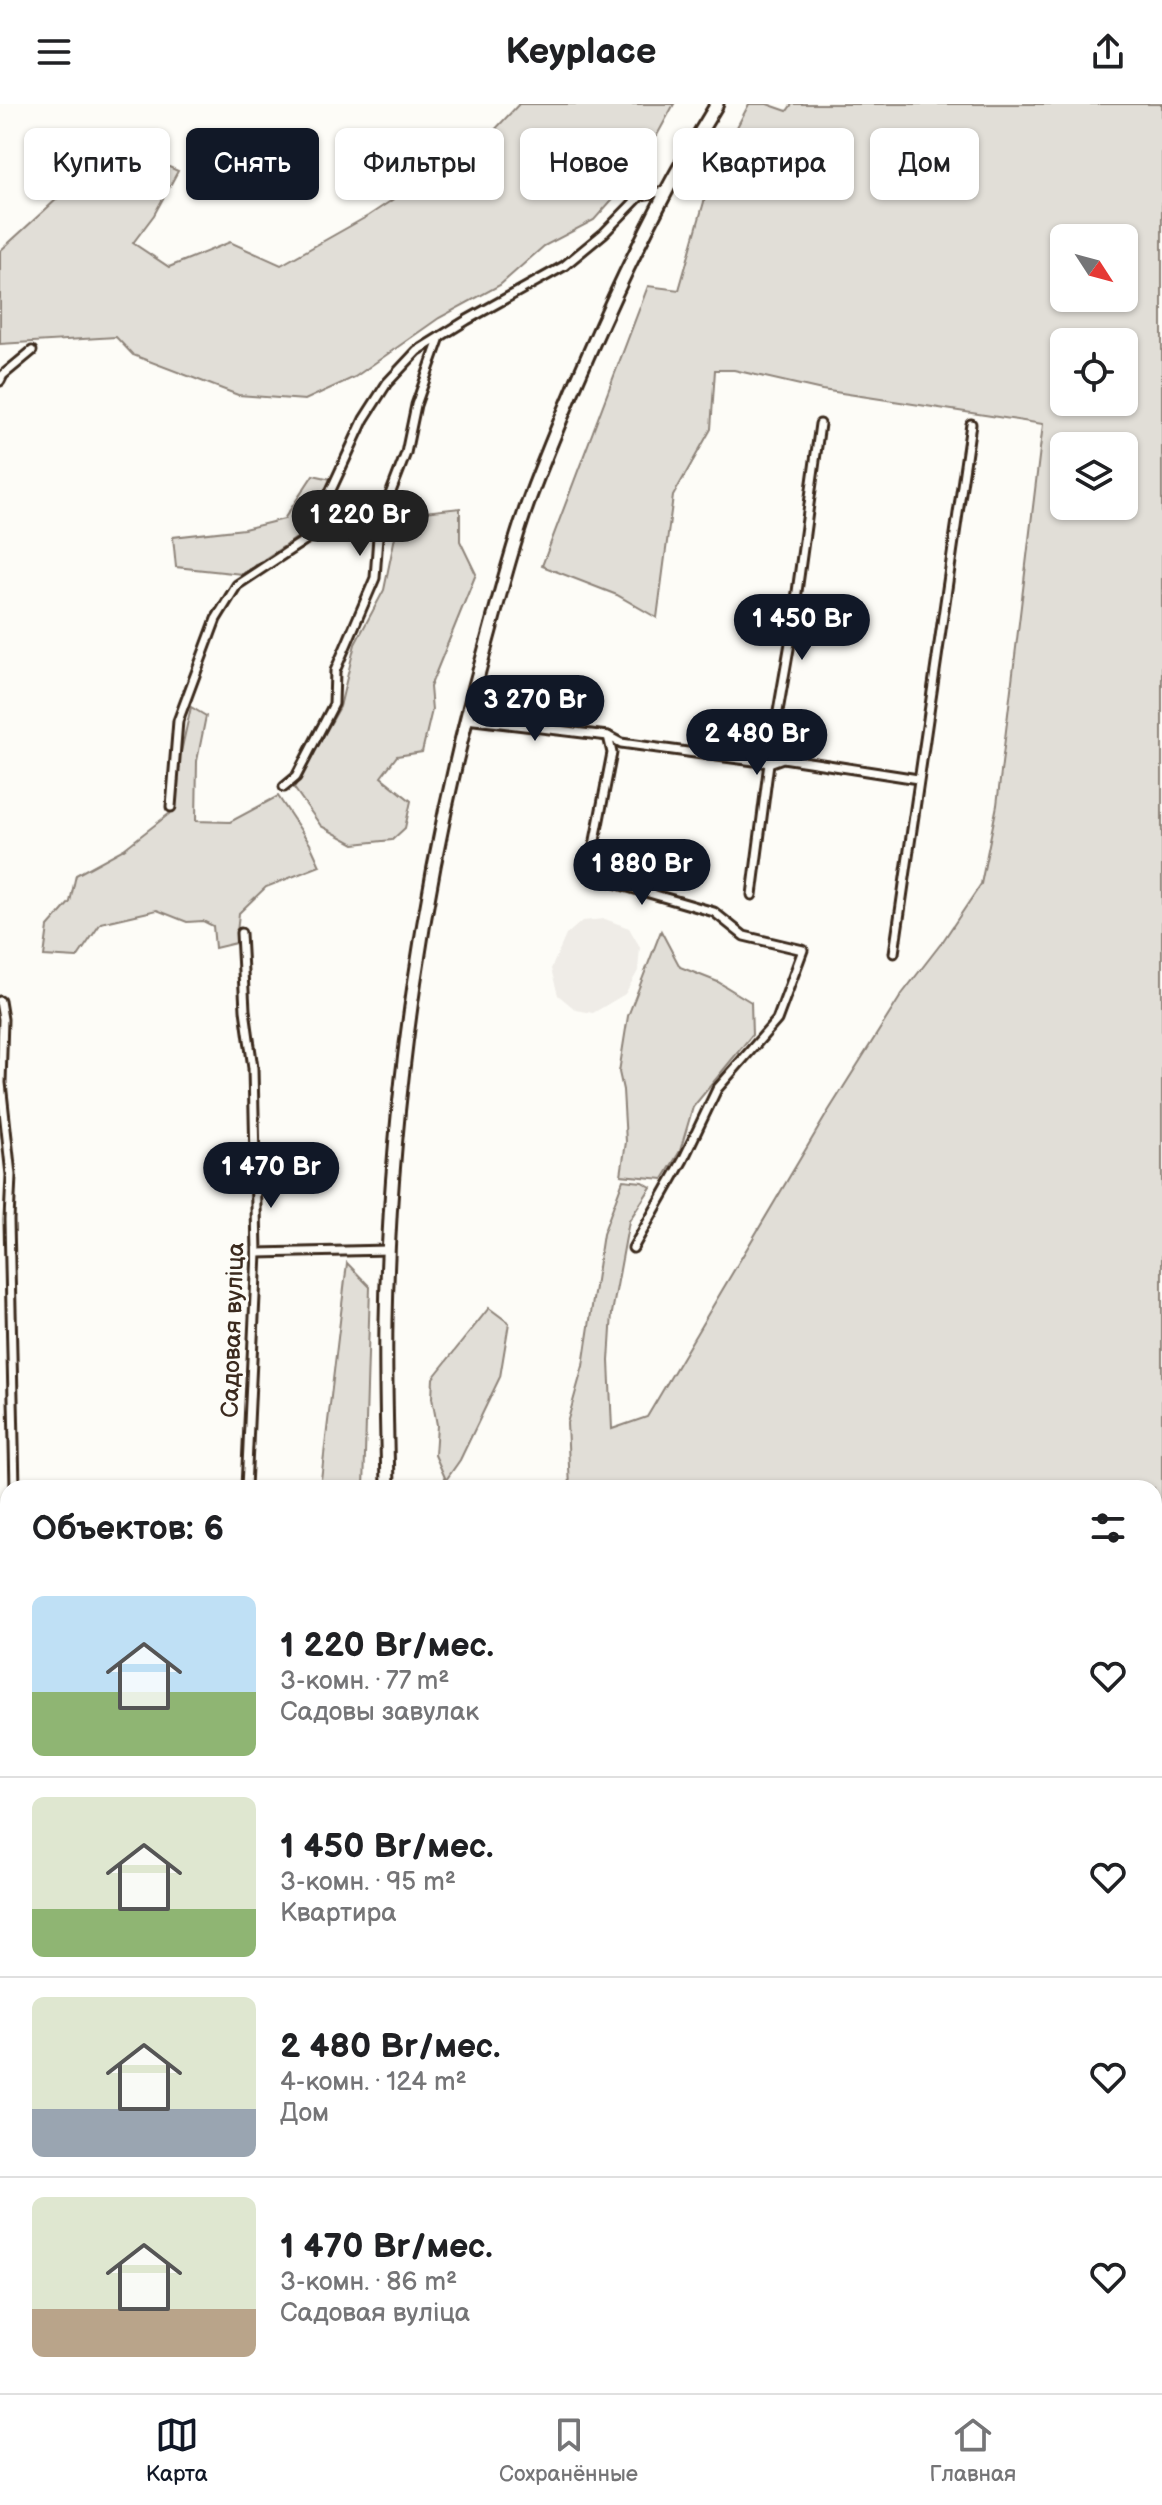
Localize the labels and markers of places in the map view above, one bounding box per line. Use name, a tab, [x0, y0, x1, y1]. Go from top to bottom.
pin: 1 220 Br	[277, 490, 443, 558]
pin: 1 450 Br	[719, 594, 885, 662]
pin: 3 270 Br	[452, 675, 618, 743]
pin: 2 480 Br	[674, 709, 840, 777]
pin: 1 880 Br	[559, 839, 725, 907]
pin: 1 470 Br	[188, 1142, 354, 1210]

